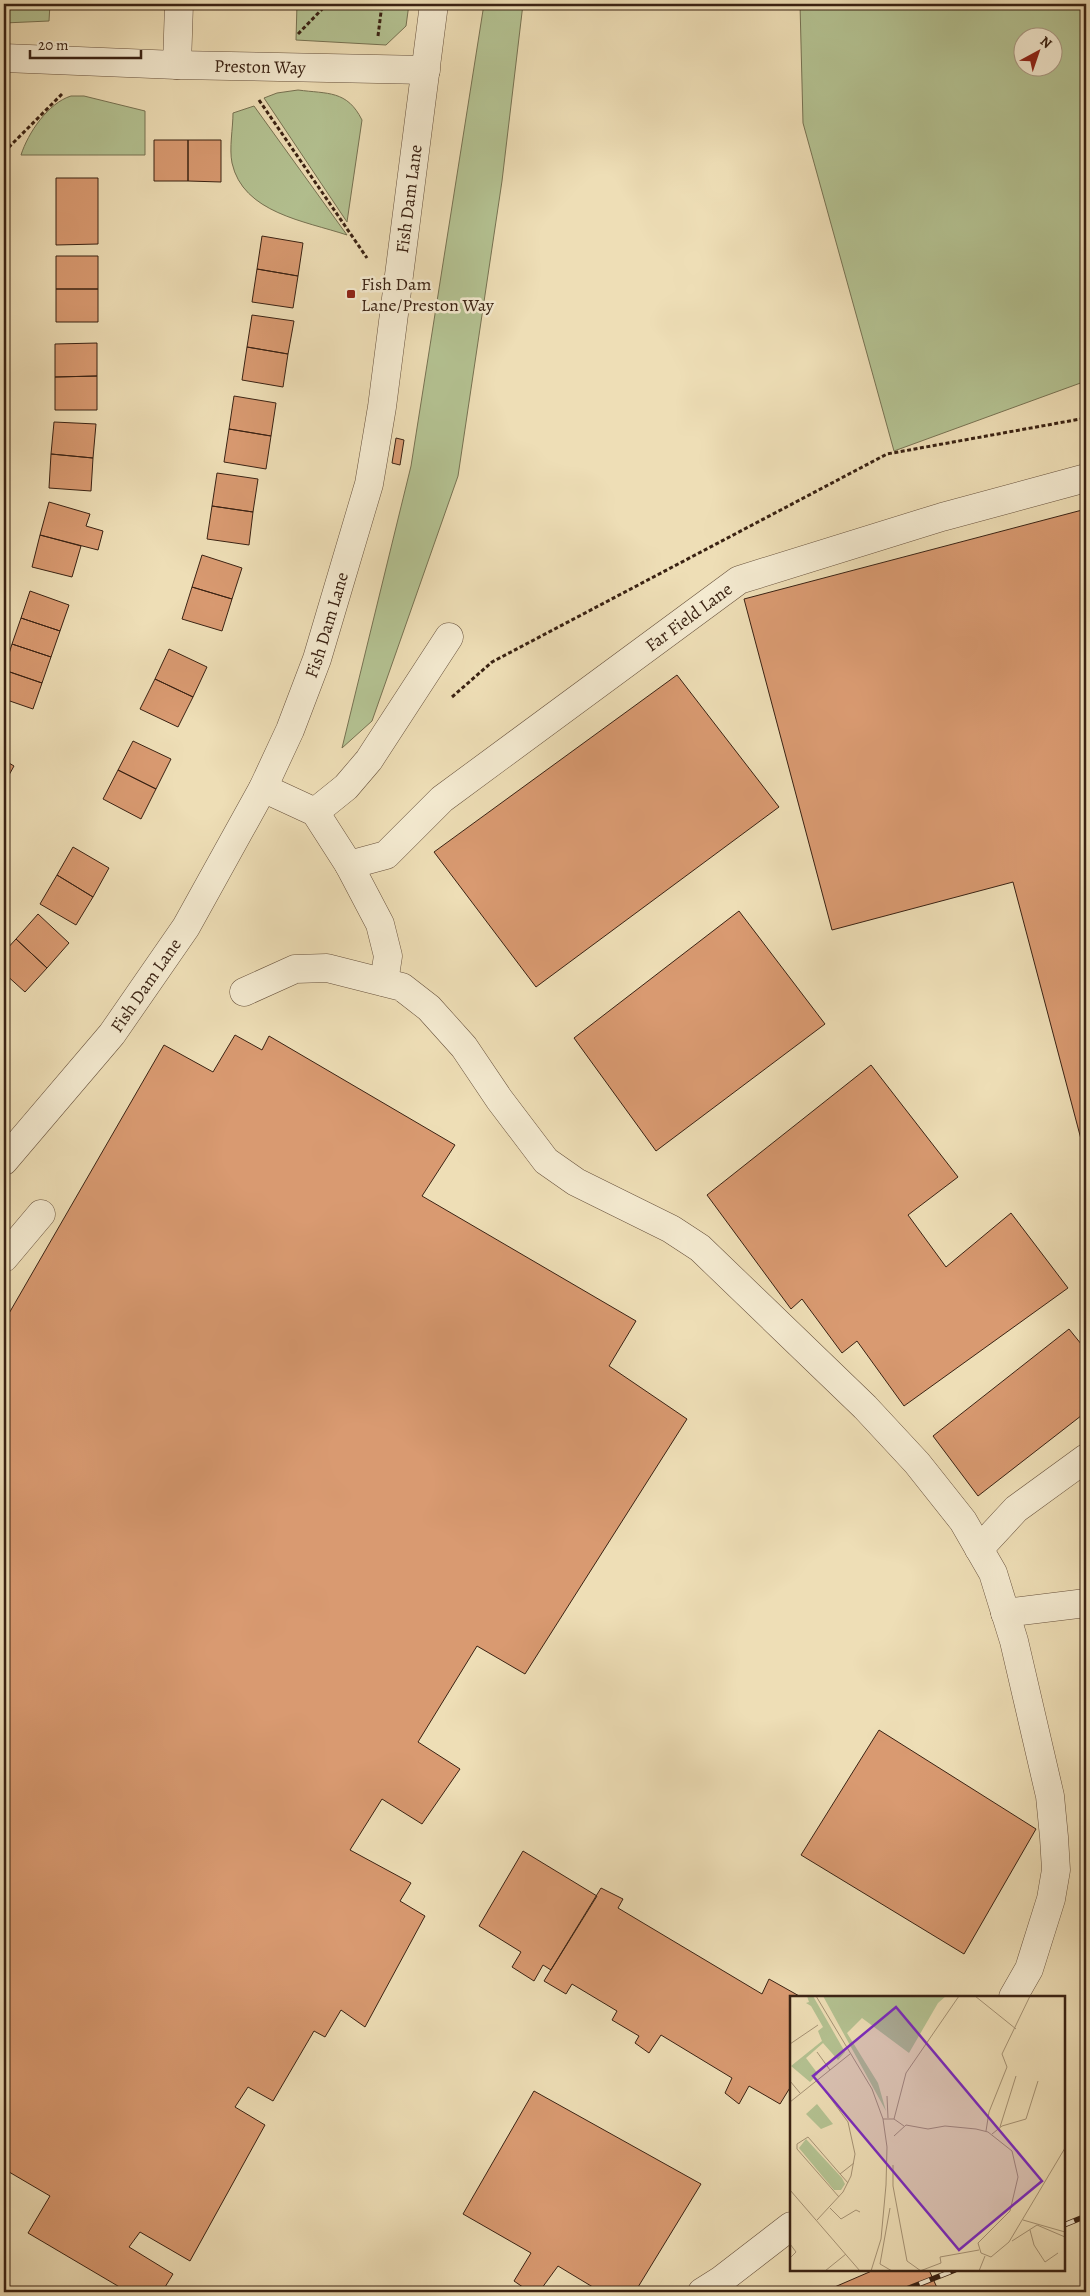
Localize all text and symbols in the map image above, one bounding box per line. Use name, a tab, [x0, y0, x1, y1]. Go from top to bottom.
scale bar	[30, 28, 141, 60]
north arrow	[1012, 28, 1062, 78]
text: N	[1036, 32, 1056, 53]
text: 20 m	[38, 35, 69, 55]
street label: Preston Way	[214, 54, 307, 80]
street label: Fish Dam Lane	[390, 143, 428, 255]
place label: Fish Dam Lane/Preston Way	[361, 272, 495, 317]
marker: Fish Dam Lane/Preston Way	[345, 288, 357, 300]
street label: Fish Dam Lane	[299, 569, 354, 681]
street label: Far Field Lane	[640, 577, 737, 657]
street label: Fish Dam Lane	[105, 933, 187, 1037]
inset map	[790, 1996, 1065, 2271]

